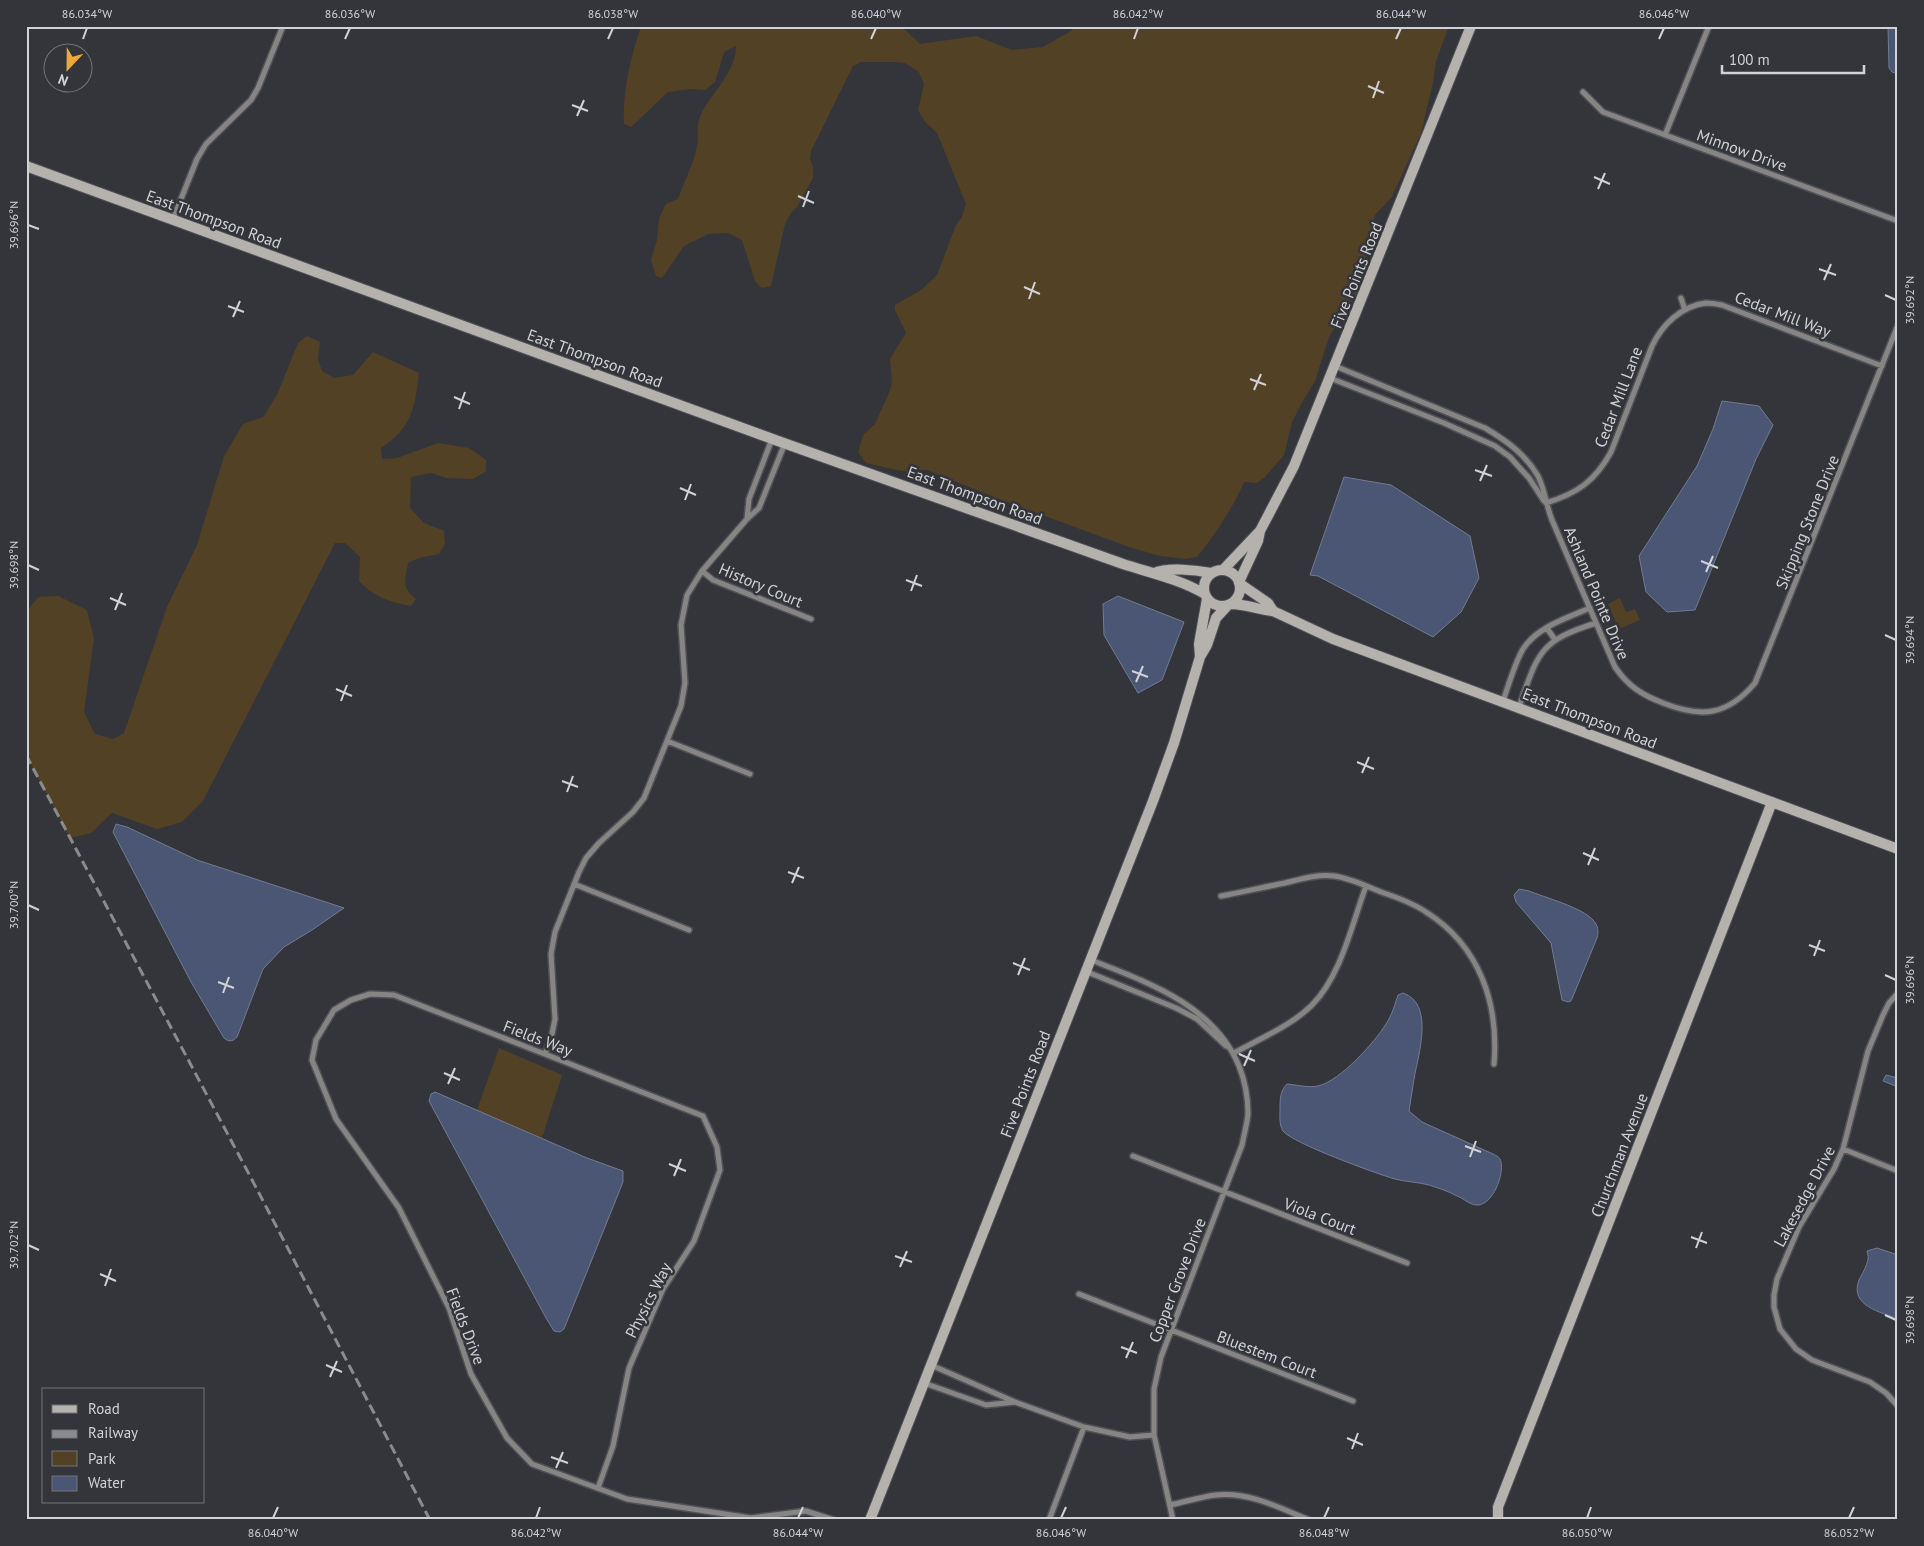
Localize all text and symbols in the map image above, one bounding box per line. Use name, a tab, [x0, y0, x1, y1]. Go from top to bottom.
text: 86.034°W	[62, 6, 112, 21]
text: 86.036°W	[325, 6, 375, 21]
text: 86.038°W	[588, 6, 638, 21]
text: 86.040°W	[851, 6, 901, 21]
text: 86.042°W	[1113, 6, 1163, 21]
text: 86.044°W	[1376, 6, 1426, 21]
text: 86.046°W	[1639, 6, 1689, 21]
north arrow	[42, 42, 92, 92]
scale bar	[1722, 42, 1864, 74]
text: 100 m	[1729, 50, 1770, 69]
text: N	[55, 70, 71, 90]
street label: Minnow Drive	[1694, 124, 1790, 176]
street label: East Thompson Road	[144, 185, 284, 253]
text: 39.696°N	[6, 201, 21, 249]
street label: Five Points Road	[1326, 219, 1386, 331]
text: 39.692°N	[1902, 276, 1917, 324]
street label: Cedar Mill Way	[1732, 287, 1834, 342]
street label: East Thompson Road	[525, 324, 665, 392]
street label: Cedar Mill Lane	[1590, 344, 1646, 450]
street label: Skipping Stone Drive	[1771, 452, 1843, 592]
street label: East Thompson Road	[905, 461, 1045, 529]
street label: Ashland Pointe Drive	[1560, 523, 1634, 663]
text: 39.698°N	[6, 541, 21, 589]
street label: History Court	[716, 558, 807, 612]
text: 39.694°N	[1902, 616, 1917, 664]
street label: East Thompson Road	[1520, 683, 1660, 753]
text: 39.700°N	[6, 881, 21, 929]
text: 39.696°N	[1902, 956, 1917, 1004]
street label: Fields Way	[501, 1016, 576, 1061]
street label: Five Points Road	[995, 1028, 1055, 1140]
street label: Churchman Avenue	[1586, 1090, 1652, 1220]
street label: Lakesedge Drive	[1769, 1142, 1839, 1250]
street label: Viola Court	[1280, 1193, 1360, 1239]
street label: Copper Grove Drive	[1144, 1215, 1210, 1345]
text: 39.702°N	[6, 1221, 21, 1269]
street label: Physics Way	[620, 1258, 676, 1341]
street label: Fields Drive	[442, 1285, 490, 1367]
text: 39.698°N	[1902, 1296, 1917, 1344]
street label: Bluestem Court	[1214, 1326, 1320, 1382]
legend	[42, 1388, 205, 1504]
text: Road	[88, 1399, 120, 1418]
text: Railway	[88, 1423, 138, 1442]
text: Park	[88, 1449, 116, 1468]
text: Water	[88, 1473, 125, 1492]
text: 86.040°W	[248, 1525, 298, 1540]
text: 86.042°W	[511, 1525, 561, 1540]
text: 86.044°W	[773, 1525, 823, 1540]
text: 86.046°W	[1036, 1525, 1086, 1540]
text: 86.048°W	[1299, 1525, 1349, 1540]
text: 86.050°W	[1562, 1525, 1612, 1540]
text: 86.052°W	[1824, 1525, 1874, 1540]

